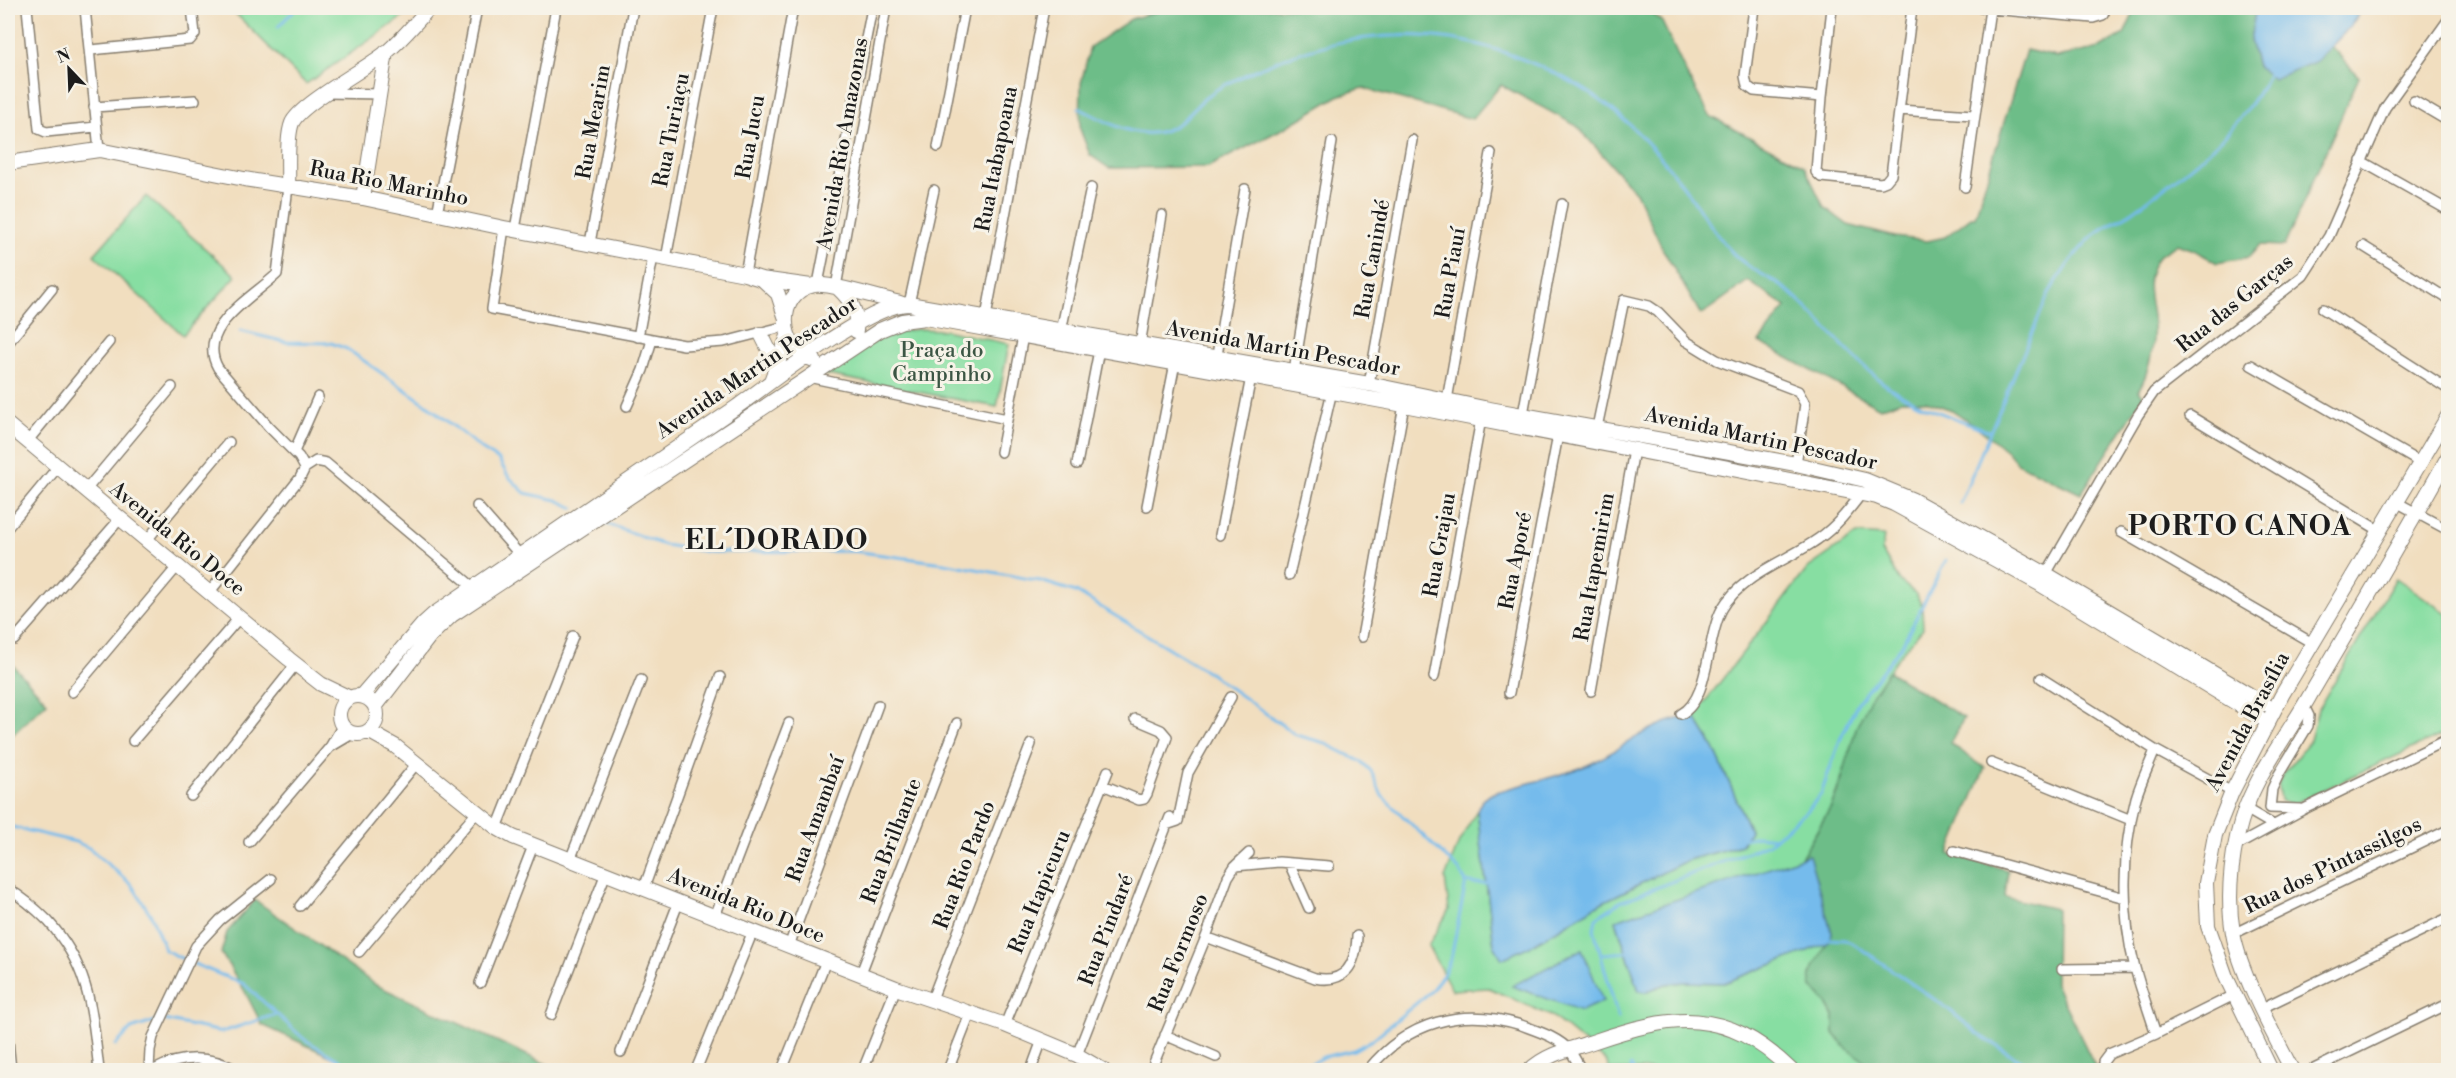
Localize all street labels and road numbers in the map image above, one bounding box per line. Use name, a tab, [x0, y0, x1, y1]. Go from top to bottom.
street label: Avenida Rio Amazonas	[811, 36, 875, 253]
street label: Rua Mearim	[571, 63, 617, 181]
street label: Rua Turiaçu	[648, 71, 696, 189]
street label: Rua Itabapoana	[970, 83, 1024, 234]
street label: Rua Jucu	[731, 93, 771, 181]
street label: Rua Rio Marinho	[307, 156, 471, 212]
street label: Rua Canindé	[1350, 197, 1396, 321]
street label: Rua Piauí	[1430, 224, 1472, 321]
street label: Rua das Garças	[2171, 249, 2299, 359]
street label: Avenida Martin Pescador	[651, 291, 863, 446]
street label: Avenida Martin Pescador	[1163, 315, 1402, 382]
street label: Avenida Martin Pescador	[1641, 401, 1880, 476]
street label: Avenida Rio Doce	[103, 476, 250, 602]
street label: Rua Grajau	[1418, 491, 1462, 599]
street label: Rua Itapemirim	[1569, 491, 1621, 643]
street label: Rua Aporé	[1494, 510, 1538, 612]
street label: Avenida Brasília	[2200, 647, 2296, 797]
street label: Rua Amambaí	[781, 751, 851, 886]
street label: Rua Brilhante	[856, 775, 928, 907]
street label: Rua Rio Pardo	[929, 797, 1001, 933]
street label: Rua dos Pintassilgos	[2240, 812, 2426, 920]
street label: Rua Itapicuru	[1003, 826, 1077, 958]
street label: Avenida Rio Doce	[663, 862, 828, 949]
street label: Rua Pindaré	[1074, 871, 1140, 989]
street label: Rua Formoso	[1143, 890, 1215, 1016]

